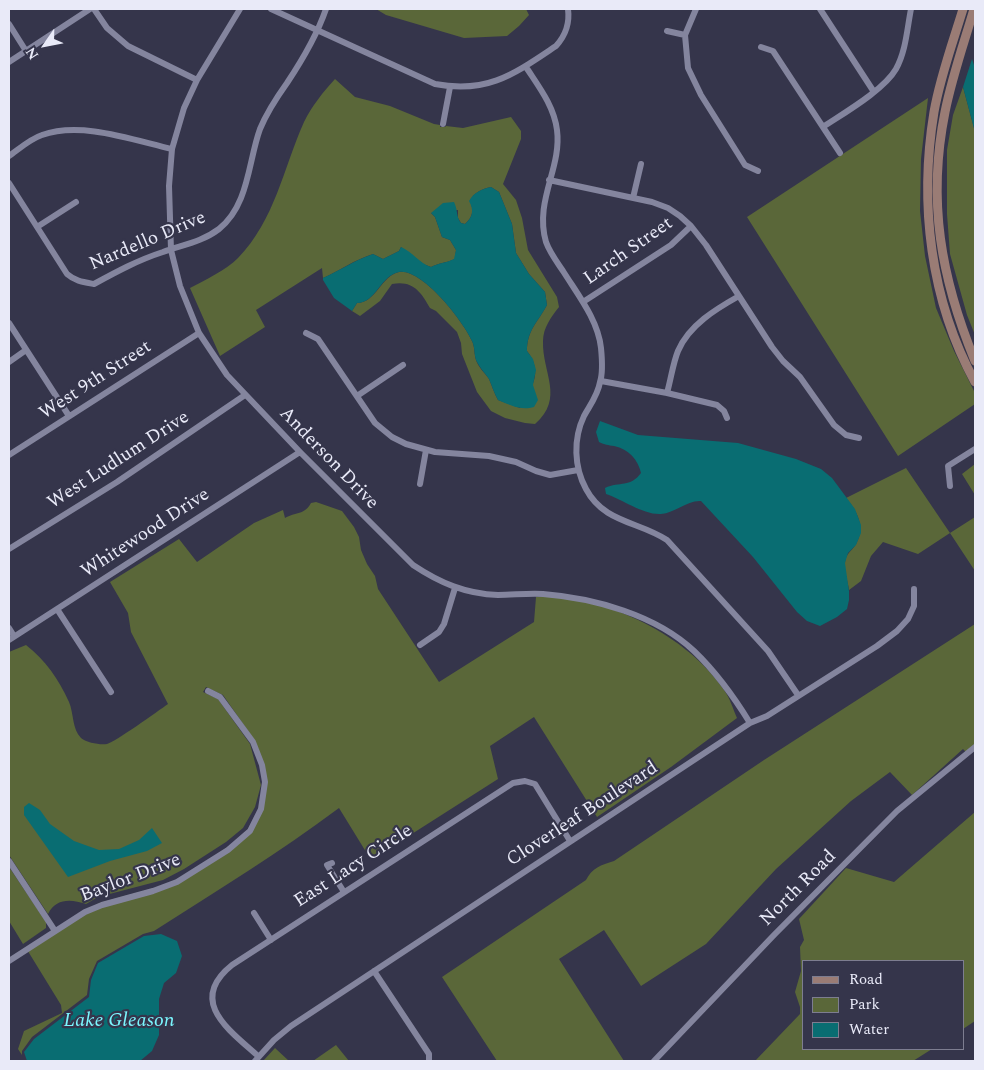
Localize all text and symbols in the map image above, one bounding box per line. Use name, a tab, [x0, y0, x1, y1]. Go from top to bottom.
north arrow	[20, 20, 70, 70]
text: N	[20, 43, 44, 64]
street label: Nardello Drive	[86, 207, 210, 277]
street label: Larch Street	[580, 213, 678, 291]
street label: West 9th Street	[36, 336, 156, 426]
street label: Anderson Drive	[273, 403, 383, 515]
street label: West Ludlum Drive	[44, 407, 194, 515]
street label: Whitewood Drive	[78, 484, 214, 584]
street label: Cloverleaf Boulevard	[503, 758, 663, 872]
street label: East Lacy Circle	[291, 820, 417, 914]
street label: North Road	[756, 846, 842, 932]
street label: Baylor Drive	[78, 849, 184, 909]
legend	[802, 960, 964, 1050]
text: Road	[849, 968, 883, 991]
text: Park	[849, 993, 880, 1016]
water label: Lake Gleason	[63, 1010, 175, 1034]
text: Water	[849, 1018, 889, 1041]

